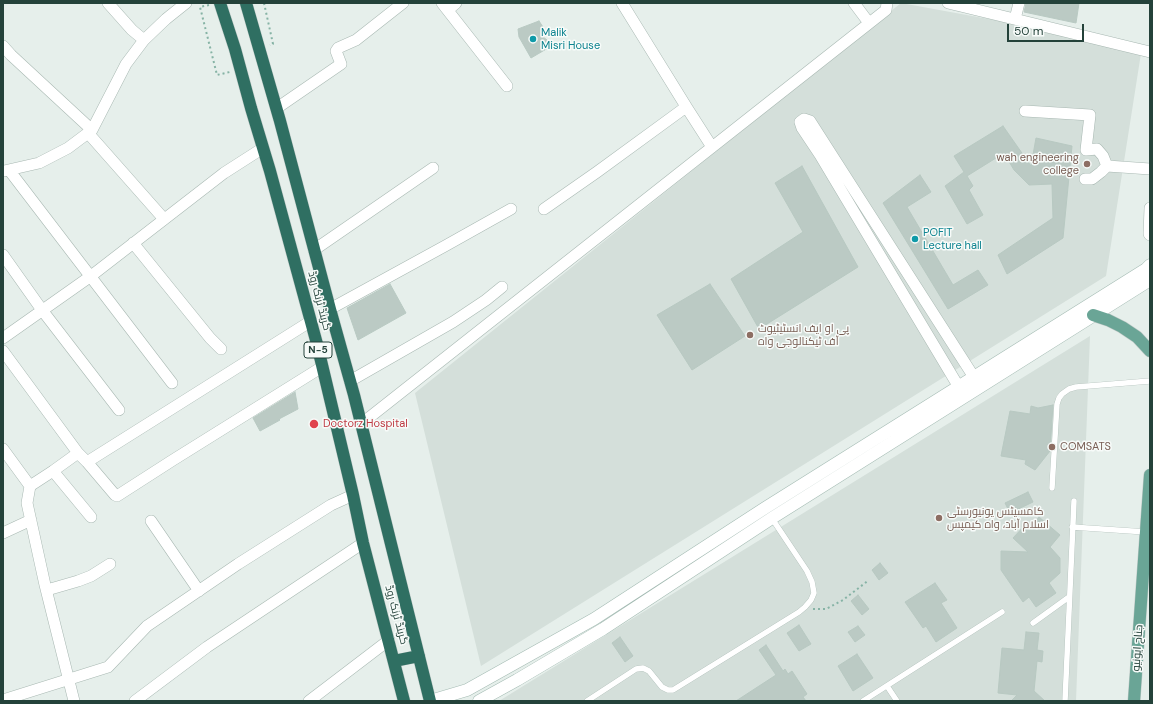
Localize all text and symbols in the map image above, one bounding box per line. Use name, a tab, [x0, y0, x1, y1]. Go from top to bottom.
scale bar	[1009, 16, 1086, 42]
text: 50 m	[1014, 23, 1043, 39]
place label: Malik Misri House	[541, 26, 600, 52]
marker: Malik Misri House	[528, 34, 538, 44]
place label: wah engineering college	[996, 151, 1079, 177]
marker: wah engineering college	[1082, 159, 1092, 169]
place label: POFIT Lecture hall	[923, 226, 982, 252]
marker: POFIT Lecture hall	[910, 234, 920, 244]
street label: گرینڈ ٹرنک روڈ	[305, 270, 333, 332]
place label: پی او ایف انسٹیٹیوٹ آف ٹیکنالوجی واہ	[758, 322, 849, 348]
marker: پی او ایف انسٹیٹیوٹ آف ٹیکنالوجی واہ	[745, 330, 755, 340]
road number: N-5	[304, 342, 332, 358]
place label: Doctorz Hospital	[323, 417, 408, 431]
marker: Doctorz Hospital	[308, 418, 320, 430]
place label: COMSATS	[1060, 440, 1111, 454]
marker: COMSATS	[1047, 442, 1057, 452]
place label: کامسیٹس یونیورسٹی اسلام آباد، واہ کیمپس	[947, 505, 1049, 531]
marker: کامسیٹس یونیورسٹی اسلام آباد، واہ کیمپس	[934, 513, 944, 523]
street label: گرینڈ ٹرنک روڈ	[382, 584, 410, 646]
street label: جناح ایونیو	[1130, 624, 1146, 672]

